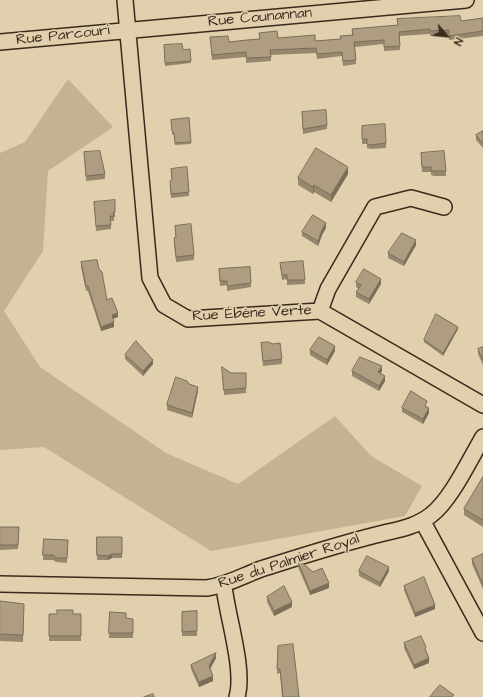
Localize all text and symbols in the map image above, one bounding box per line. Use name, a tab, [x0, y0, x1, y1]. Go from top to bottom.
street label: Rue Counannan	[207, 4, 313, 32]
north arrow	[427, 16, 467, 56]
street label: Rue Parcouri	[15, 22, 111, 50]
text: N	[450, 35, 466, 48]
street label: Rue Ébène Verte	[192, 302, 312, 326]
street label: Rue du Palmier Royal	[216, 531, 362, 593]

